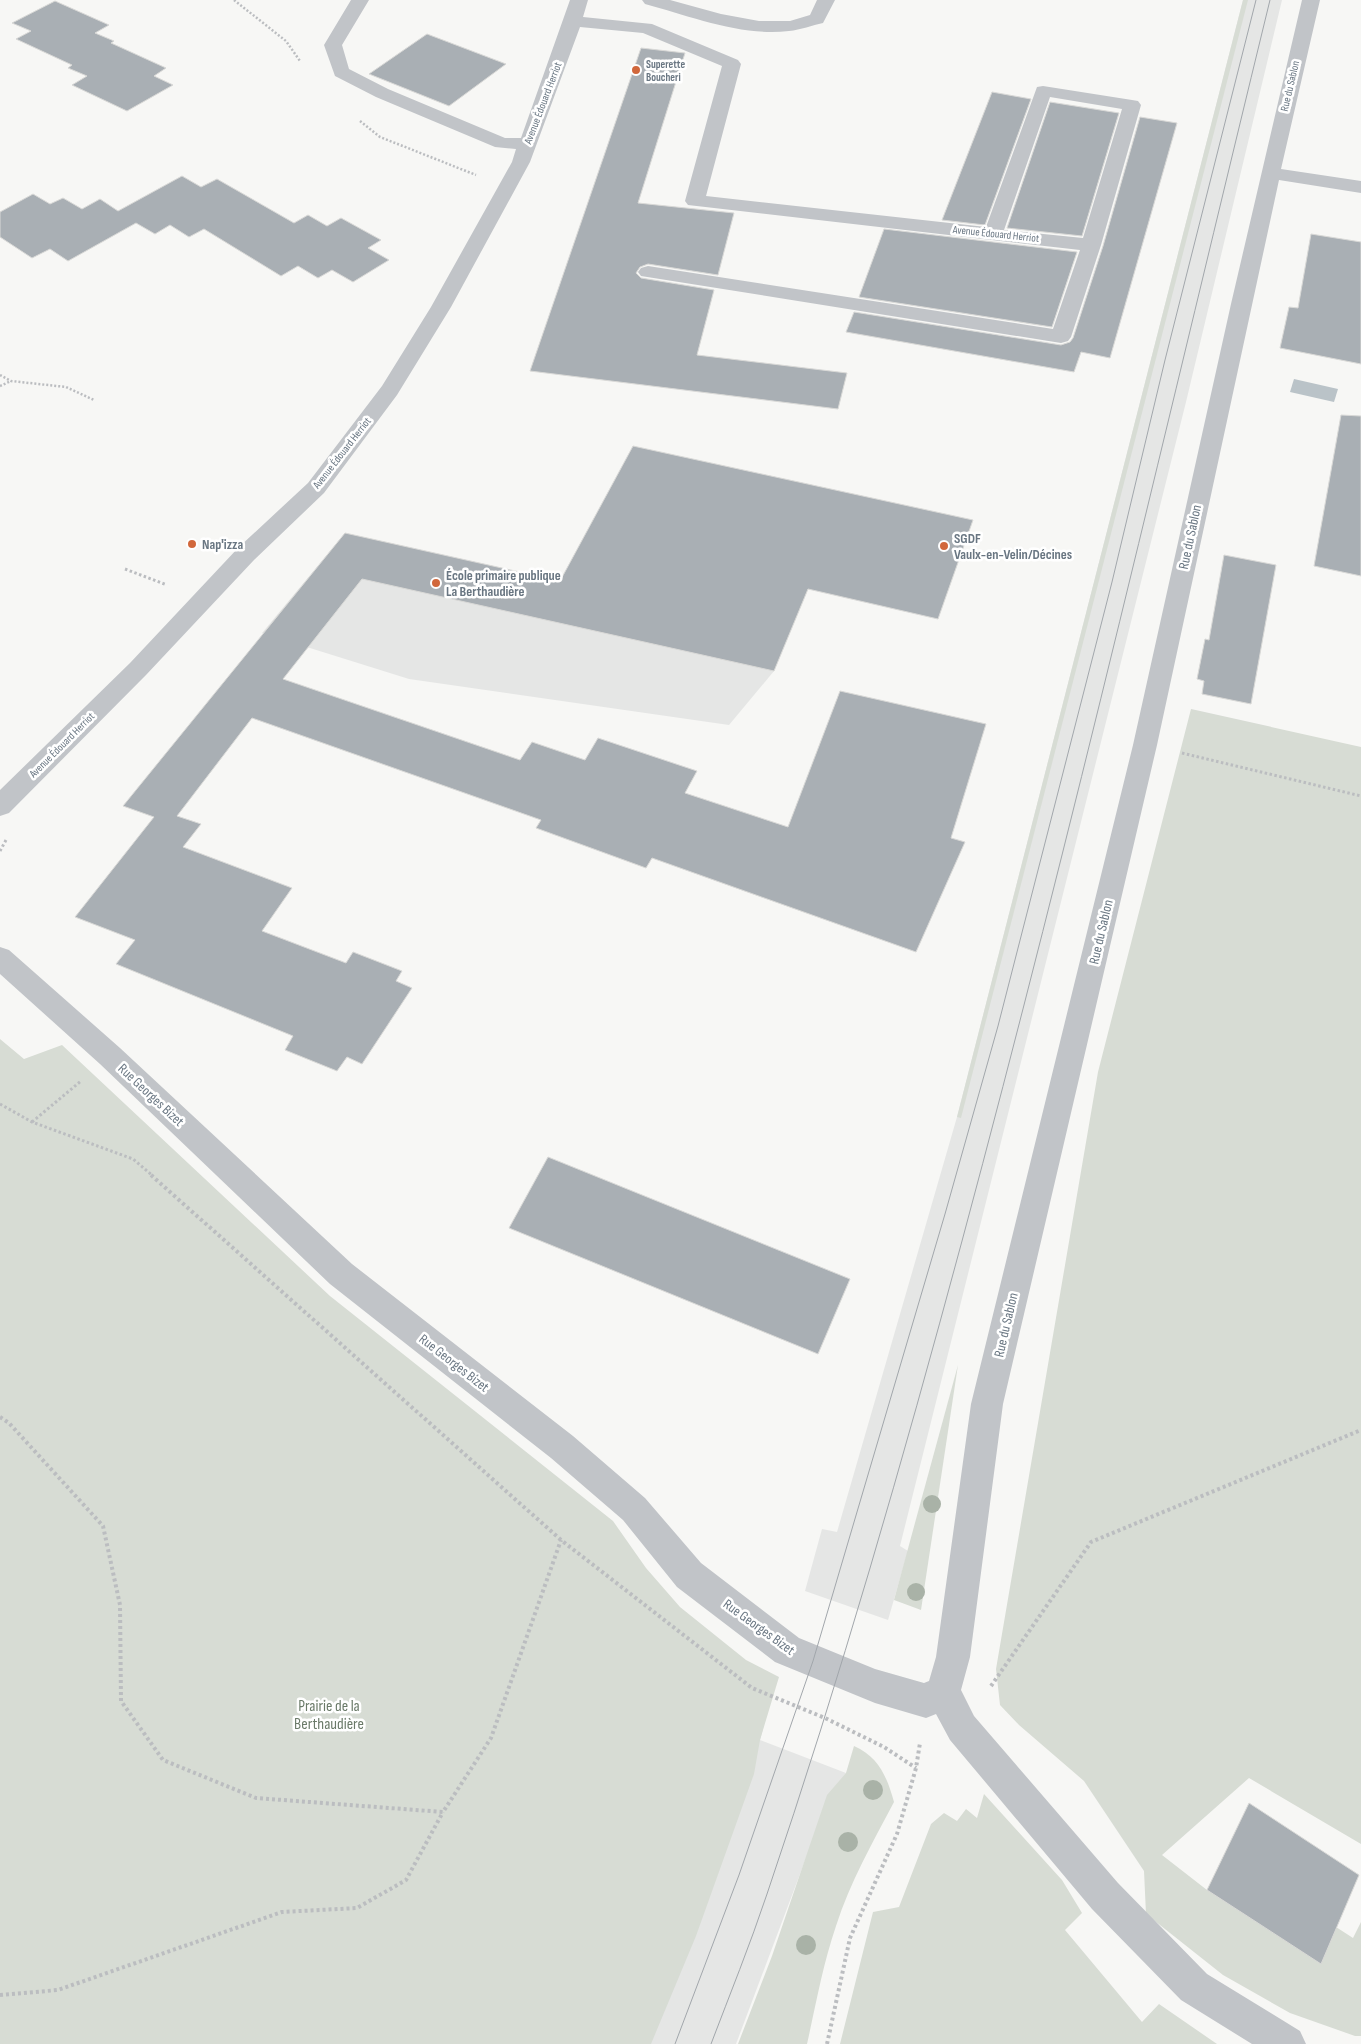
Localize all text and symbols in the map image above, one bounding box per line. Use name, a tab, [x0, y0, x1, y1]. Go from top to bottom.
place label: Superette Boucheri	[646, 58, 685, 84]
street label: Rue du Sablon	[1278, 59, 1302, 113]
street label: Avenue Édouard Herriot	[521, 60, 565, 147]
marker: Superette Boucheri	[630, 64, 642, 76]
street label: Avenue Édouard Herriot	[951, 223, 1040, 245]
street label: Avenue Édouard Herriot	[310, 414, 374, 492]
street label: Rue du Sablon	[1175, 503, 1205, 571]
place label: SGDF Vaulx-en-Velin/Décines	[954, 530, 1072, 563]
place label: Nap'izza	[202, 536, 243, 553]
marker: Nap'izza	[186, 538, 198, 550]
marker: SGDF Vaulx-en-Velin/Décines	[938, 540, 950, 552]
place label: École primaire publique La Berthaudière	[446, 567, 561, 600]
marker: École primaire publique La Berthaudière	[430, 577, 442, 589]
street label: Avenue Édouard Herriot	[26, 709, 98, 781]
street label: Rue du Sablon	[1085, 898, 1117, 966]
street label: Rue Georges Bizet	[114, 1060, 188, 1130]
street label: Rue du Sablon	[990, 1291, 1022, 1359]
street label: Rue Georges Bizet	[416, 1330, 492, 1396]
street label: Rue Georges Bizet	[720, 1595, 798, 1659]
park label: Prairie de la Berthaudière	[294, 1697, 364, 1734]

